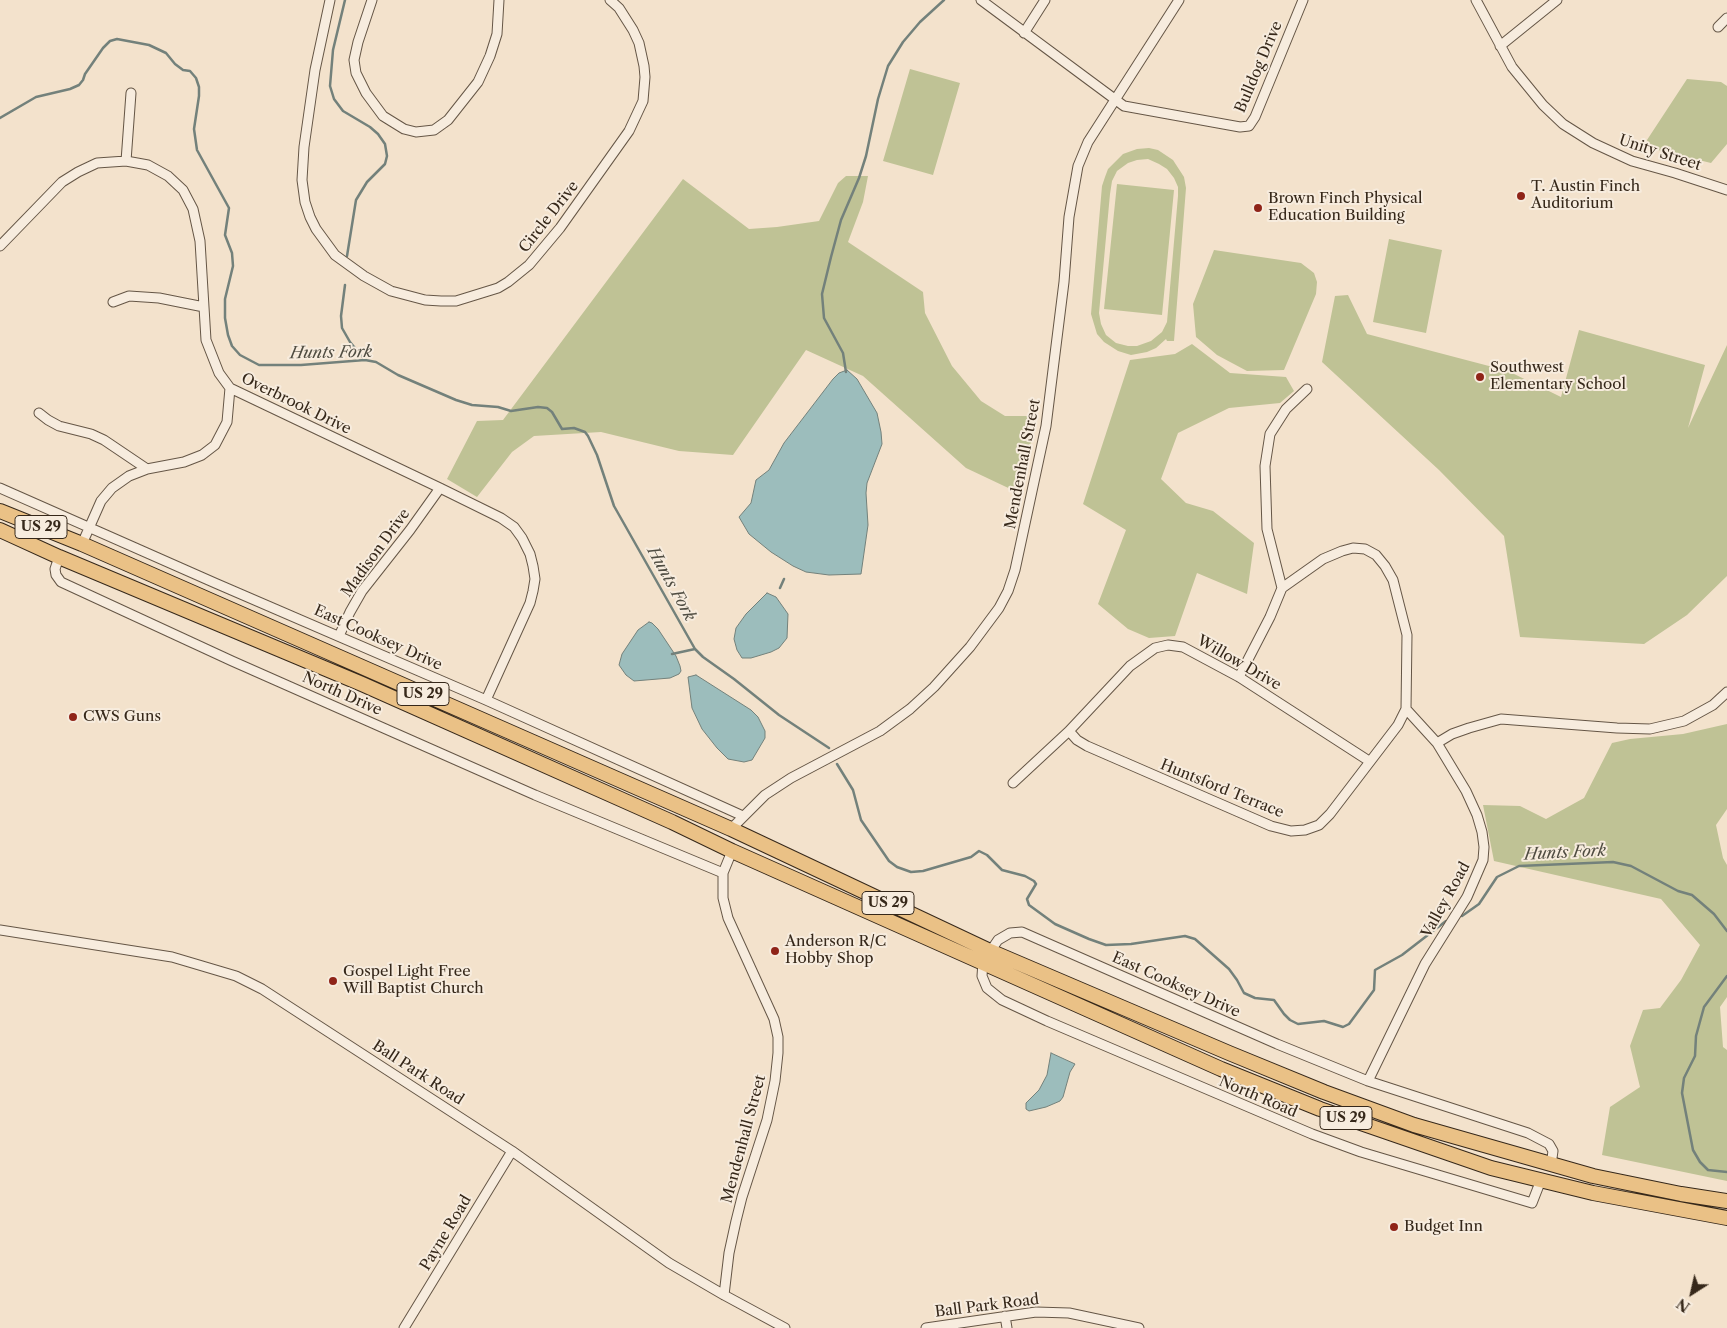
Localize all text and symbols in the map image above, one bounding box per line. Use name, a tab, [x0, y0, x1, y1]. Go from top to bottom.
street label: Bulldog Drive	[1232, 18, 1286, 116]
street label: Unity Street	[1617, 131, 1703, 175]
street label: Circle Drive	[515, 178, 583, 256]
place label: T. Austin Finch Auditorium	[1531, 178, 1640, 213]
place label: Brown Finch Physical Education Building	[1268, 190, 1422, 225]
marker: T. Austin Finch Auditorium	[1515, 190, 1527, 202]
marker: Brown Finch Physical Education Building	[1252, 202, 1264, 214]
water label: Hunts Fork	[290, 343, 372, 363]
place label: Southwest Elementary School	[1490, 359, 1626, 394]
street label: Overbrook Drive	[238, 370, 354, 438]
marker: Southwest Elementary School	[1474, 371, 1486, 383]
street label: Mendenhall Street	[1002, 397, 1044, 531]
street label: Madison Drive	[338, 505, 414, 601]
road number: US 29	[15, 516, 67, 538]
water label: Hunts Fork	[643, 543, 699, 625]
street label: East Cooksey Drive	[311, 602, 445, 674]
street label: Willow Drive	[1194, 632, 1284, 694]
street label: North Drive	[299, 668, 385, 720]
road number: US 29	[397, 682, 449, 706]
place label: CWS Guns	[83, 708, 161, 726]
marker: CWS Guns	[67, 711, 79, 723]
street label: Huntsford Terrace	[1158, 756, 1286, 822]
water label: Hunts Fork	[1523, 841, 1607, 865]
street label: Valley Road	[1418, 859, 1474, 941]
road number: US 29	[862, 891, 914, 914]
place label: Anderson R/C Hobby Shop	[785, 933, 886, 968]
marker: Anderson R/C Hobby Shop	[769, 945, 781, 957]
street label: East Cooksey Drive	[1109, 949, 1243, 1021]
place label: Gospel Light Free Will Baptist Church	[343, 963, 484, 998]
marker: Gospel Light Free Will Baptist Church	[327, 975, 339, 987]
street label: Ball Park Road	[369, 1037, 467, 1109]
street label: North Road	[1216, 1072, 1300, 1122]
street label: Mendenhall Street	[718, 1073, 770, 1205]
road number: US 29	[1320, 1106, 1372, 1130]
street label: Payne Road	[417, 1192, 475, 1274]
place label: Budget Inn	[1404, 1218, 1483, 1236]
marker: Budget Inn	[1388, 1221, 1400, 1233]
north arrow	[1667, 1268, 1717, 1318]
street label: Ball Park Road	[934, 1291, 1040, 1321]
text: N	[1673, 1294, 1694, 1316]

